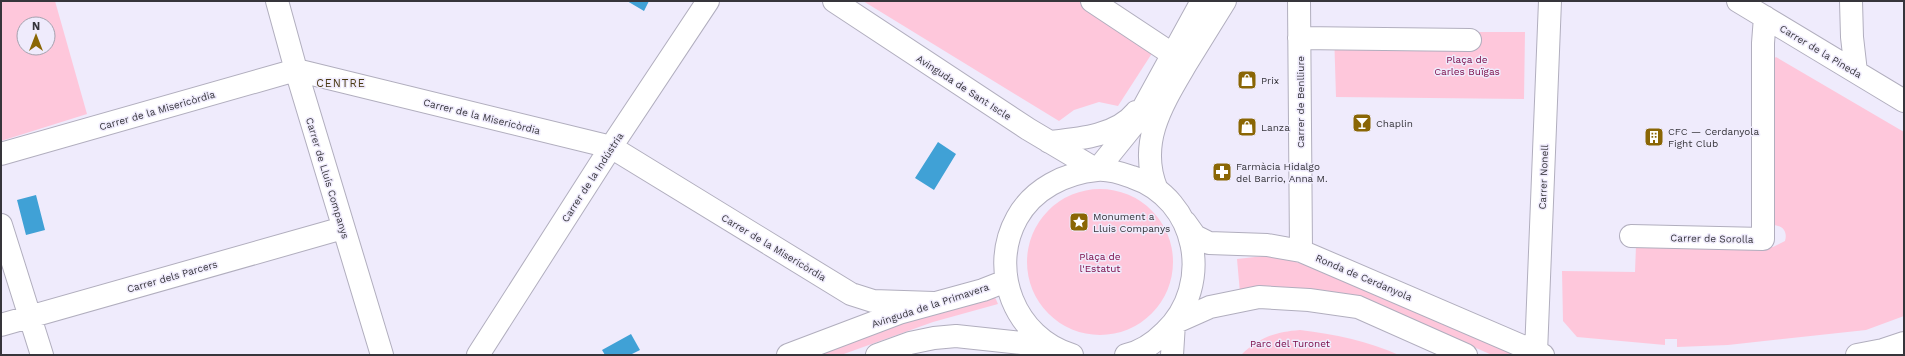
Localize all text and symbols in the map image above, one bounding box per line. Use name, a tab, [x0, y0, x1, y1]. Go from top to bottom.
north arrow	[16, 16, 56, 56]
text: N	[32, 20, 40, 33]
street label: Carrer de la Pineda	[1778, 23, 1864, 80]
street label: Avinguda de Sant Iscle	[914, 53, 1013, 122]
park label: Plaça de Carles Buïgas	[1434, 54, 1500, 77]
street label: Carrer de Benlliure	[1295, 56, 1306, 148]
shop icon: Prix	[1236, 69, 1258, 91]
place label: Prix	[1261, 75, 1279, 86]
district label: CENTRE	[316, 77, 366, 90]
street label: Carrer de la Misericòrdia	[98, 89, 217, 132]
street label: Carrer de la Misericòrdia	[422, 97, 542, 136]
bar icon: Chaplin	[1351, 112, 1373, 134]
street label: Carrer de Lluís Companys	[304, 116, 351, 240]
shop icon: Lanza	[1236, 116, 1258, 138]
place label: Chaplin	[1376, 118, 1413, 129]
place label: Lanza	[1261, 122, 1290, 133]
building icon: CFC — Cerdanyola Fight Club	[1643, 126, 1665, 148]
place label: CFC — Cerdanyola Fight Club	[1668, 126, 1759, 149]
street label: Carrer de la Indústria	[559, 130, 626, 224]
street label: Carrer Nonell	[1537, 144, 1550, 210]
pharmacy icon: Farmàcia Hidalgo del Barrio, Anna M.	[1211, 161, 1233, 183]
place label: Farmàcia Hidalgo del Barrio, Anna M.	[1236, 161, 1328, 184]
place icon: Monument a Lluis Companys	[1068, 211, 1090, 233]
place label: Monument a Lluis Companys	[1093, 211, 1170, 234]
street label: Carrer de la Misericòrdia	[719, 212, 828, 283]
street label: Carrer de Sorolla	[1670, 232, 1754, 245]
park label: Plaça de l'Estatut	[1079, 251, 1121, 274]
street label: Ronda de Cerdanyola	[1314, 252, 1414, 303]
street label: Carrer dels Parcers	[126, 258, 219, 295]
street label: Avinguda de la Primavera	[870, 281, 991, 330]
park label: Parc del Turonet	[1250, 338, 1331, 349]

